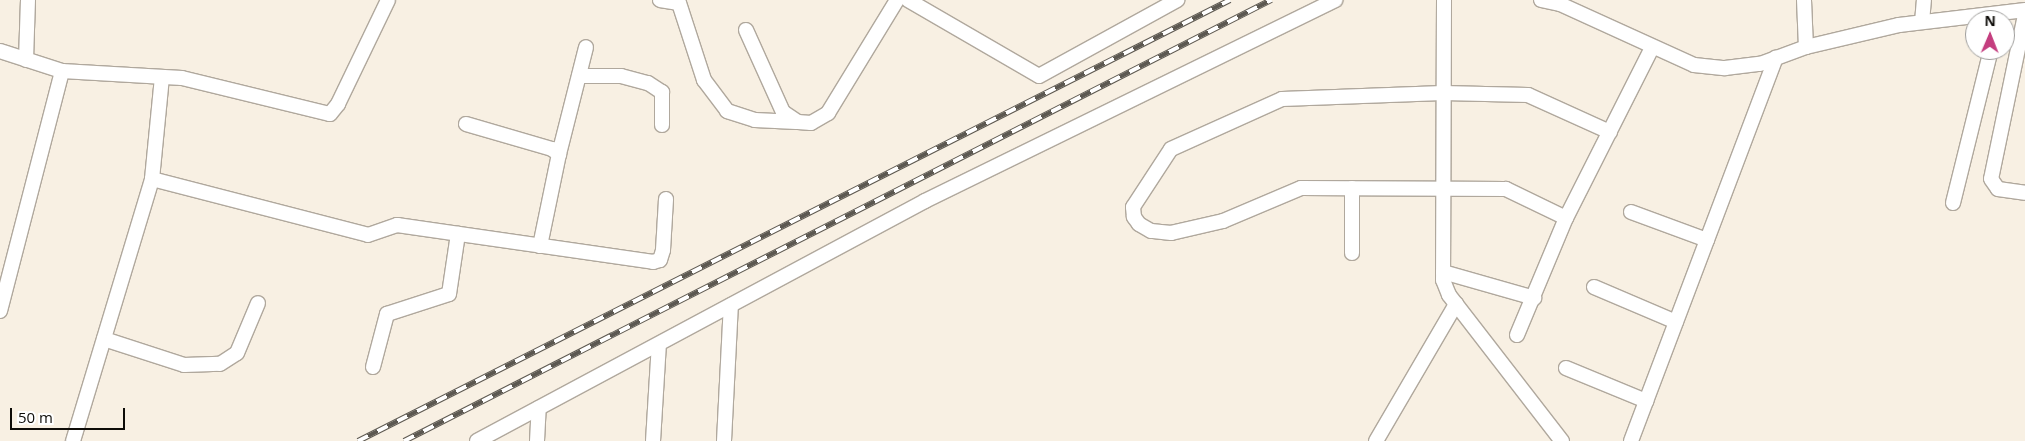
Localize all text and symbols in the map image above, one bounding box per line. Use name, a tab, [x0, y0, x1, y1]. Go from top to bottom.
north arrow	[1965, 10, 2015, 60]
text: N	[1984, 11, 1996, 30]
scale bar	[12, 398, 128, 430]
text: 50 m	[18, 407, 53, 427]

